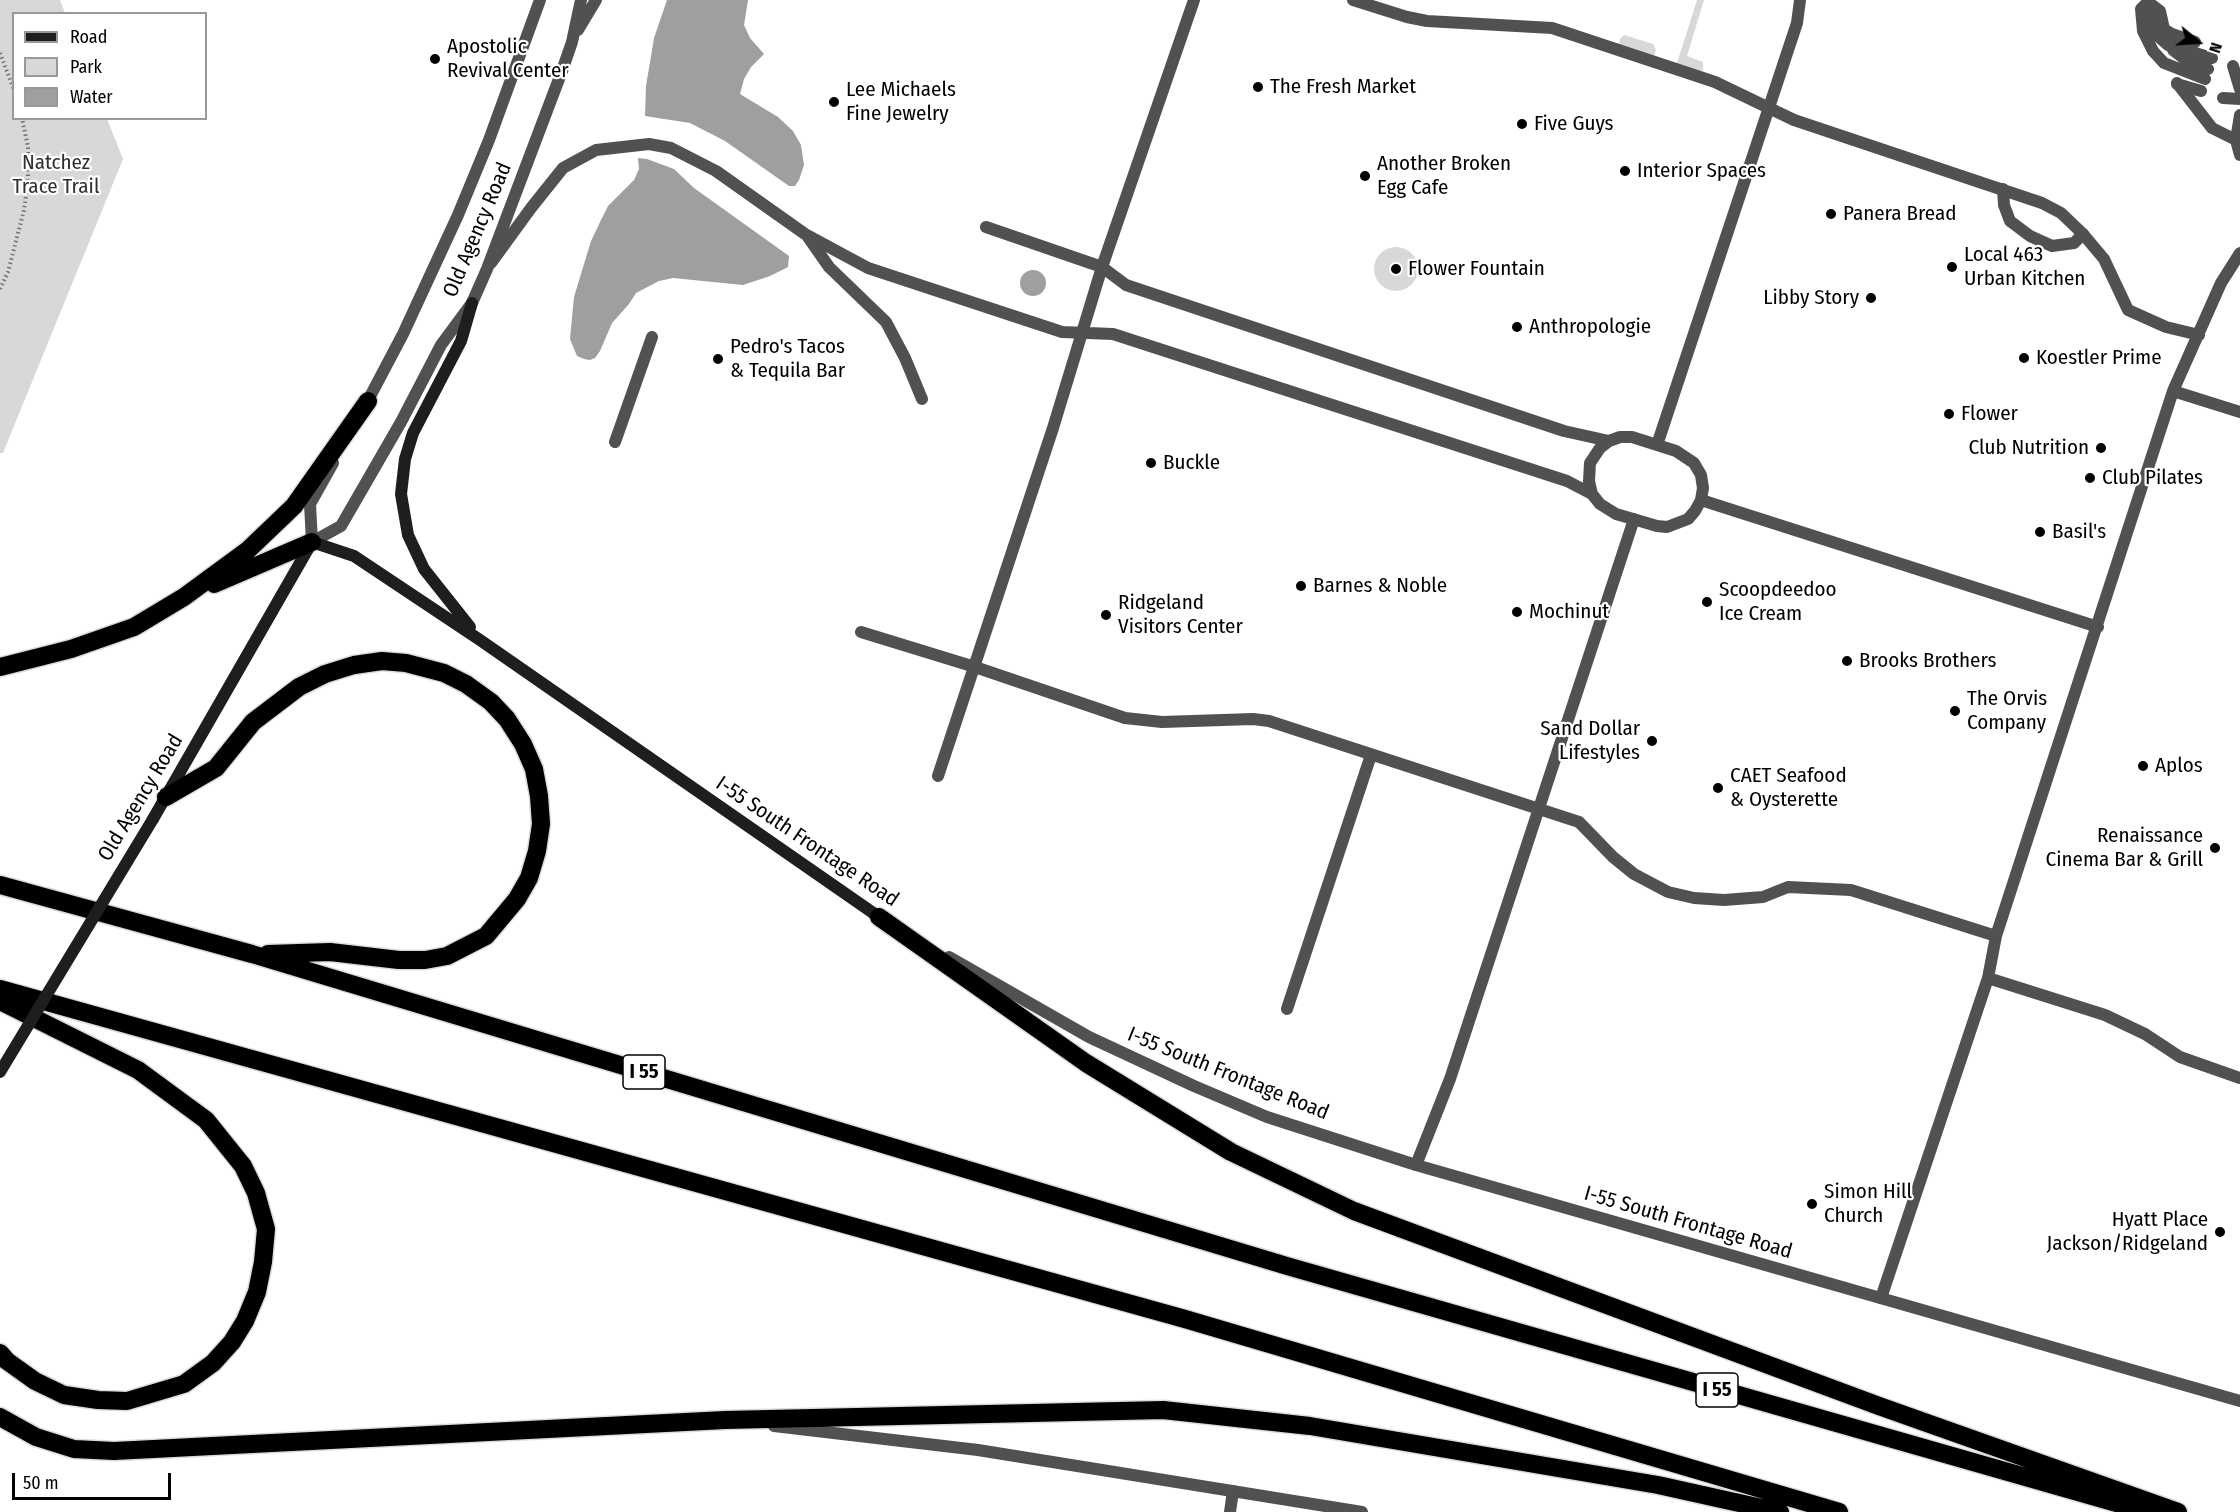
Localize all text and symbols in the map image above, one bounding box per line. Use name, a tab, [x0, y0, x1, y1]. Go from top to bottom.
legend	[12, 12, 207, 120]
north arrow	[2168, 12, 2228, 72]
text: Road	[70, 26, 107, 48]
place label: Apostolic Revival Center	[447, 34, 569, 84]
text: N	[2205, 40, 2226, 55]
marker: Apostolic Revival Center	[428, 52, 442, 66]
text: Park	[70, 56, 102, 78]
place label: The Fresh Market	[1270, 74, 1416, 100]
place label: Lee Michaels Fine Jewelry	[846, 77, 956, 127]
marker: The Fresh Market	[1251, 80, 1265, 94]
text: Water	[70, 86, 113, 108]
marker: Lee Michaels Fine Jewelry	[827, 95, 841, 109]
place label: Five Guys	[1534, 111, 1614, 137]
marker: Five Guys	[1515, 117, 1529, 131]
park label: Natchez Trace Trail	[13, 150, 99, 200]
place label: Another Broken Egg Cafe	[1377, 151, 1511, 201]
place label: Interior Spaces	[1637, 158, 1766, 184]
street label: Old Agency Road	[438, 159, 518, 301]
marker: Interior Spaces	[1618, 164, 1632, 178]
marker: Another Broken Egg Cafe	[1358, 169, 1372, 183]
place label: Panera Bread	[1843, 201, 1956, 227]
marker: Panera Bread	[1824, 207, 1838, 221]
place label: Local 463 Urban Kitchen	[1964, 242, 2085, 292]
place label: Flower Fountain	[1408, 256, 1545, 282]
marker: Local 463 Urban Kitchen	[1945, 260, 1959, 274]
marker: Flower Fountain	[1389, 262, 1403, 276]
place label: Libby Story	[1763, 285, 1859, 311]
marker: Libby Story	[1864, 291, 1878, 305]
place label: Anthropologie	[1529, 314, 1651, 340]
marker: Anthropologie	[1510, 320, 1524, 334]
place label: Pedro's Tacos & Tequila Bar	[730, 334, 845, 384]
place label: Koestler Prime	[2036, 345, 2162, 371]
marker: Koestler Prime	[2017, 351, 2031, 365]
marker: Pedro's Tacos & Tequila Bar	[711, 352, 725, 366]
place label: Flower	[1961, 401, 2018, 427]
marker: Flower	[1942, 407, 1956, 421]
place label: Club Nutrition	[1968, 435, 2089, 461]
marker: Club Nutrition	[2094, 441, 2108, 455]
place label: Buckle	[1163, 450, 1220, 476]
marker: Buckle	[1144, 456, 1158, 470]
place label: Club Pilates	[2102, 465, 2203, 491]
marker: Club Pilates	[2083, 471, 2097, 485]
place label: Basil's	[2052, 519, 2106, 545]
marker: Basil's	[2033, 525, 2047, 539]
place label: Barnes & Noble	[1313, 573, 1447, 599]
place label: Scoopdeedoo Ice Cream	[1719, 577, 1837, 627]
marker: Barnes & Noble	[1294, 579, 1308, 593]
place label: Ridgeland Visitors Center	[1118, 590, 1243, 640]
marker: Scoopdeedoo Ice Cream	[1700, 595, 1714, 609]
place label: Mochinut	[1529, 599, 1609, 625]
marker: Mochinut	[1510, 605, 1524, 619]
marker: Ridgeland Visitors Center	[1099, 608, 1113, 622]
place label: Brooks Brothers	[1859, 648, 1996, 674]
marker: Brooks Brothers	[1840, 654, 1854, 668]
place label: The Orvis Company	[1967, 686, 2047, 736]
marker: The Orvis Company	[1948, 704, 1962, 718]
place label: Sand Dollar Lifestyles	[1540, 716, 1640, 766]
street label: Old Agency Road	[93, 730, 189, 866]
marker: Sand Dollar Lifestyles	[1645, 734, 1659, 748]
place label: Aplos	[2155, 753, 2203, 779]
marker: Aplos	[2136, 759, 2150, 773]
place label: CAET Seafood & Oysterette	[1730, 763, 1847, 813]
street label: I-55 South Frontage Road	[711, 771, 903, 913]
marker: CAET Seafood & Oysterette	[1711, 781, 1725, 795]
place label: Renaissance Cinema Bar & Grill	[2046, 823, 2203, 873]
marker: Renaissance Cinema Bar & Grill	[2208, 841, 2222, 855]
street label: I-55 South Frontage Road	[1124, 1022, 1332, 1126]
road number: I 55	[623, 1055, 665, 1089]
place label: Simon Hill Church	[1824, 1179, 1912, 1229]
street label: I-55 South Frontage Road	[1581, 1181, 1795, 1265]
marker: Simon Hill Church	[1805, 1197, 1819, 1211]
place label: Hyatt Place Jackson/Ridgeland	[2046, 1207, 2208, 1257]
marker: Hyatt Place Jackson/Ridgeland	[2213, 1225, 2227, 1239]
road number: I 55	[1696, 1373, 1738, 1407]
scale bar	[15, 1461, 174, 1499]
text: 50 m	[23, 1472, 59, 1494]

